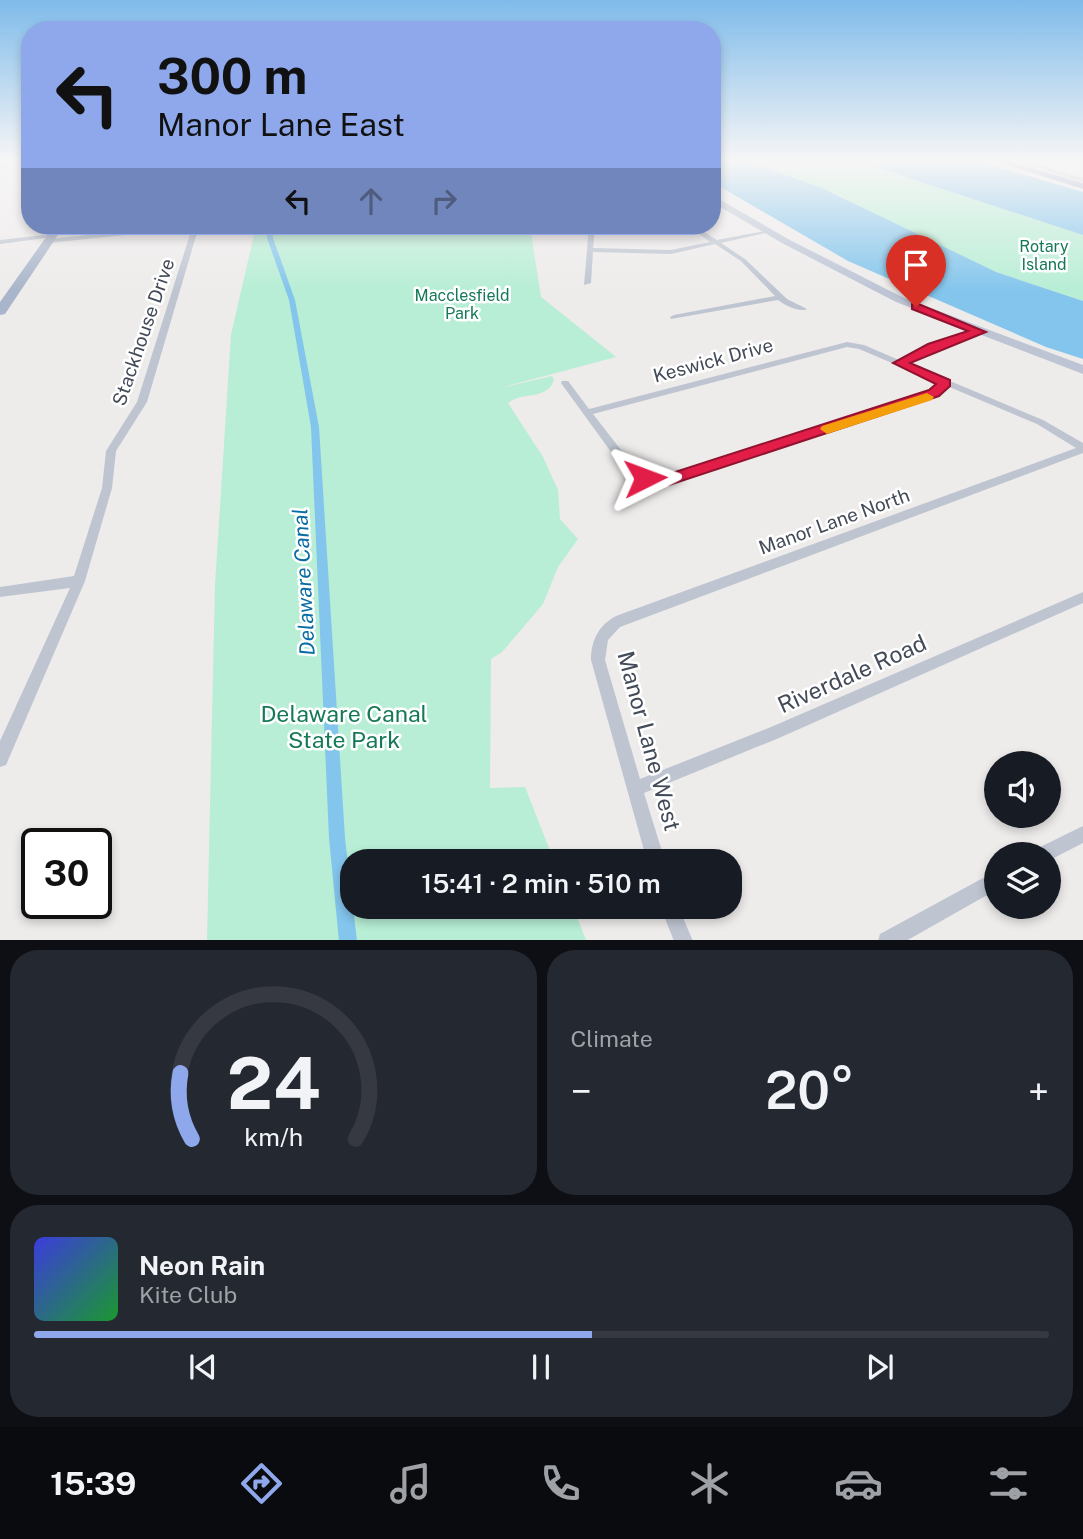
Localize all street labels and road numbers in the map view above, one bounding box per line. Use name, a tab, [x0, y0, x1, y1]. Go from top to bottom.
street label: Stackhouse Drive	[108, 256, 178, 408]
street label: Keswick Drive	[651, 333, 775, 387]
street label: Manor Lane North	[756, 483, 912, 559]
street label: Riverdale Road	[773, 629, 930, 718]
street label: Manor Lane West	[613, 648, 686, 834]

